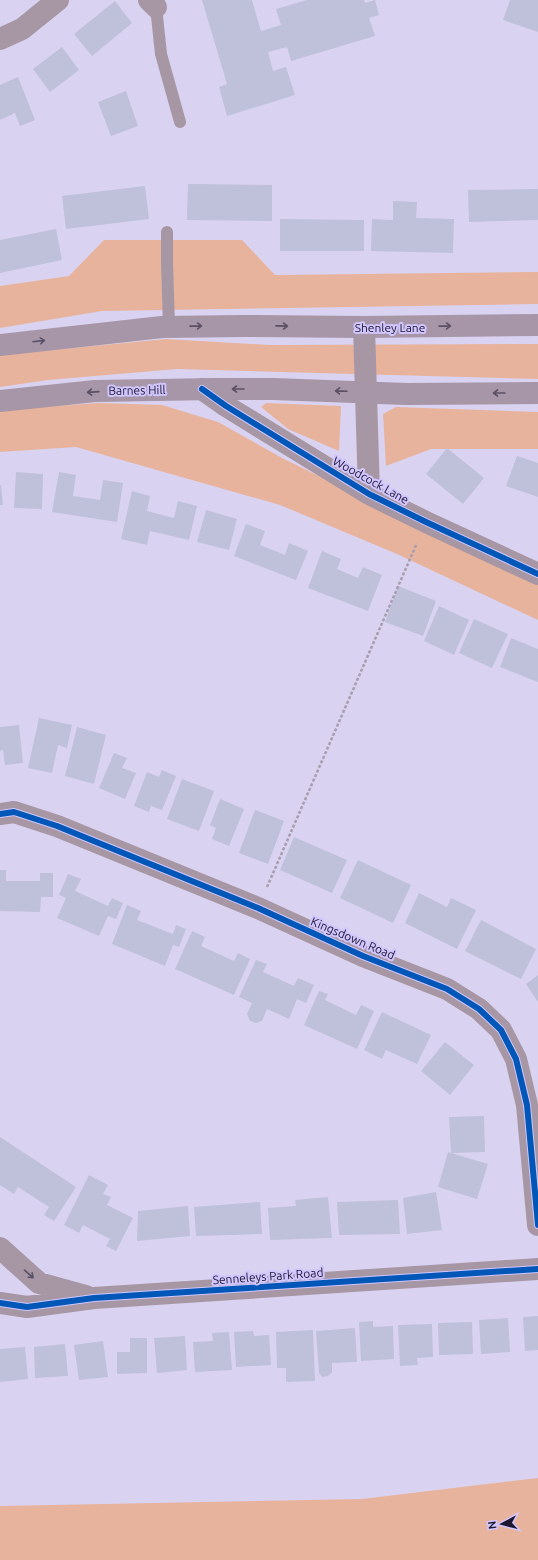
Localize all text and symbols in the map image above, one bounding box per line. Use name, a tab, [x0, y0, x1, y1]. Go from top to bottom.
street label: Shenley Lane	[355, 321, 425, 334]
one-way arrow	[275, 322, 288, 330]
one-way arrow	[438, 322, 451, 330]
one-way arrow	[189, 323, 202, 330]
one-way arrow	[32, 337, 45, 345]
street label: Barnes Hill	[108, 383, 166, 397]
one-way arrow	[232, 385, 245, 393]
one-way arrow	[335, 387, 348, 395]
one-way arrow	[87, 388, 100, 395]
one-way arrow	[493, 389, 506, 397]
street label: Woodcock Lane	[331, 454, 411, 506]
street label: Kingsdown Road	[309, 914, 397, 962]
street label: Senneleys Park Road	[212, 1266, 324, 1286]
one-way arrow	[24, 1270, 34, 1279]
north arrow	[482, 1504, 522, 1544]
text: N	[486, 1520, 499, 1530]

